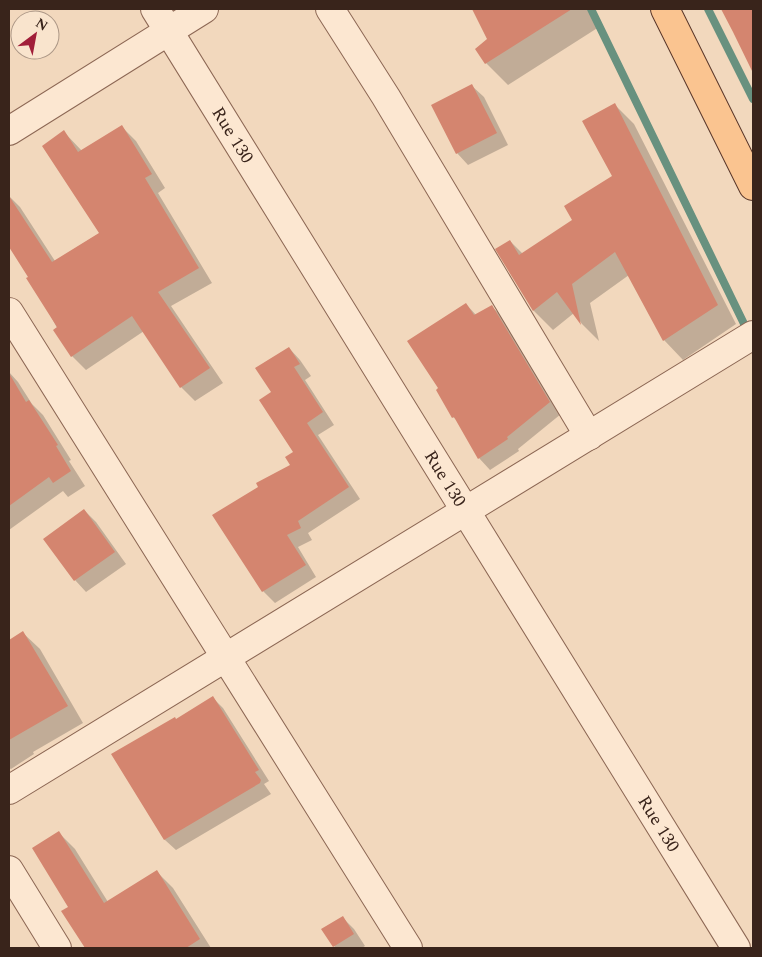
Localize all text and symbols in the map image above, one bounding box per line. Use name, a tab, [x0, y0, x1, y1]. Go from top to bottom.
north arrow	[10, 10, 60, 60]
text: N	[31, 12, 52, 36]
street label: Rue 130	[205, 102, 260, 169]
street label: Rue 130	[417, 445, 473, 512]
street label: Rue 130	[631, 790, 686, 857]

